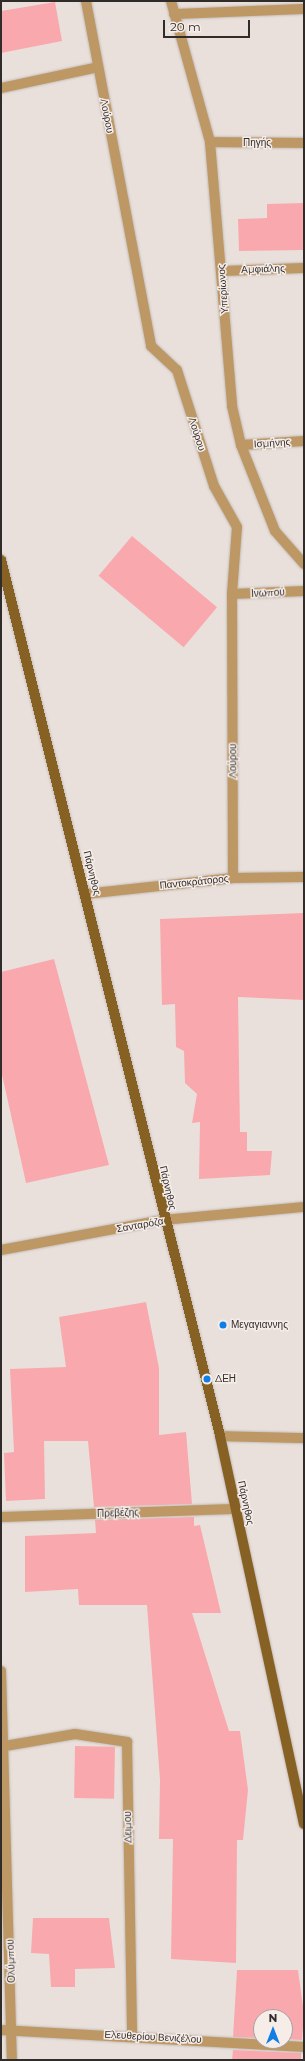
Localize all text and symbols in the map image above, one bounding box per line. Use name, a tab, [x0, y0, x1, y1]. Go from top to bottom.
scale bar	[165, 12, 252, 38]
text: 20 m	[170, 19, 201, 34]
street label: Λούρου	[98, 98, 116, 134]
street label: Πηγής	[243, 137, 271, 149]
street label: Αμφιάλης	[241, 262, 285, 276]
street label: Υπερίωνος	[215, 264, 231, 314]
street label: Λούρου	[186, 416, 208, 452]
street label: Ισμήνης	[253, 436, 291, 450]
street label: Ινωπού	[251, 586, 285, 600]
street label: Λούρου	[227, 744, 239, 778]
street label: Πάρνηθος	[81, 850, 103, 896]
street label: Παντοκράτορος	[159, 872, 229, 892]
street label: Πάρνηθος	[157, 1165, 179, 1211]
street label: Σανταρόζα	[116, 1215, 164, 1235]
place label: Μεγαγιαννης	[231, 1319, 288, 1331]
marker: Μεγαγιαννης	[218, 1320, 228, 1330]
place label: ΔΕΗ	[215, 1373, 236, 1385]
marker: ΔΕΗ	[202, 1374, 212, 1384]
street label: Πάρνηθος	[235, 1480, 257, 1526]
street label: Πρεβέζης	[97, 1506, 139, 1520]
street label: Δειμου	[122, 1811, 134, 1843]
street label: Ολύμπου	[4, 1939, 18, 1983]
north arrow	[253, 2009, 293, 2049]
text: N	[269, 2011, 277, 2025]
street label: Ελευθερίου Βενιζέλου	[104, 2028, 202, 2046]

